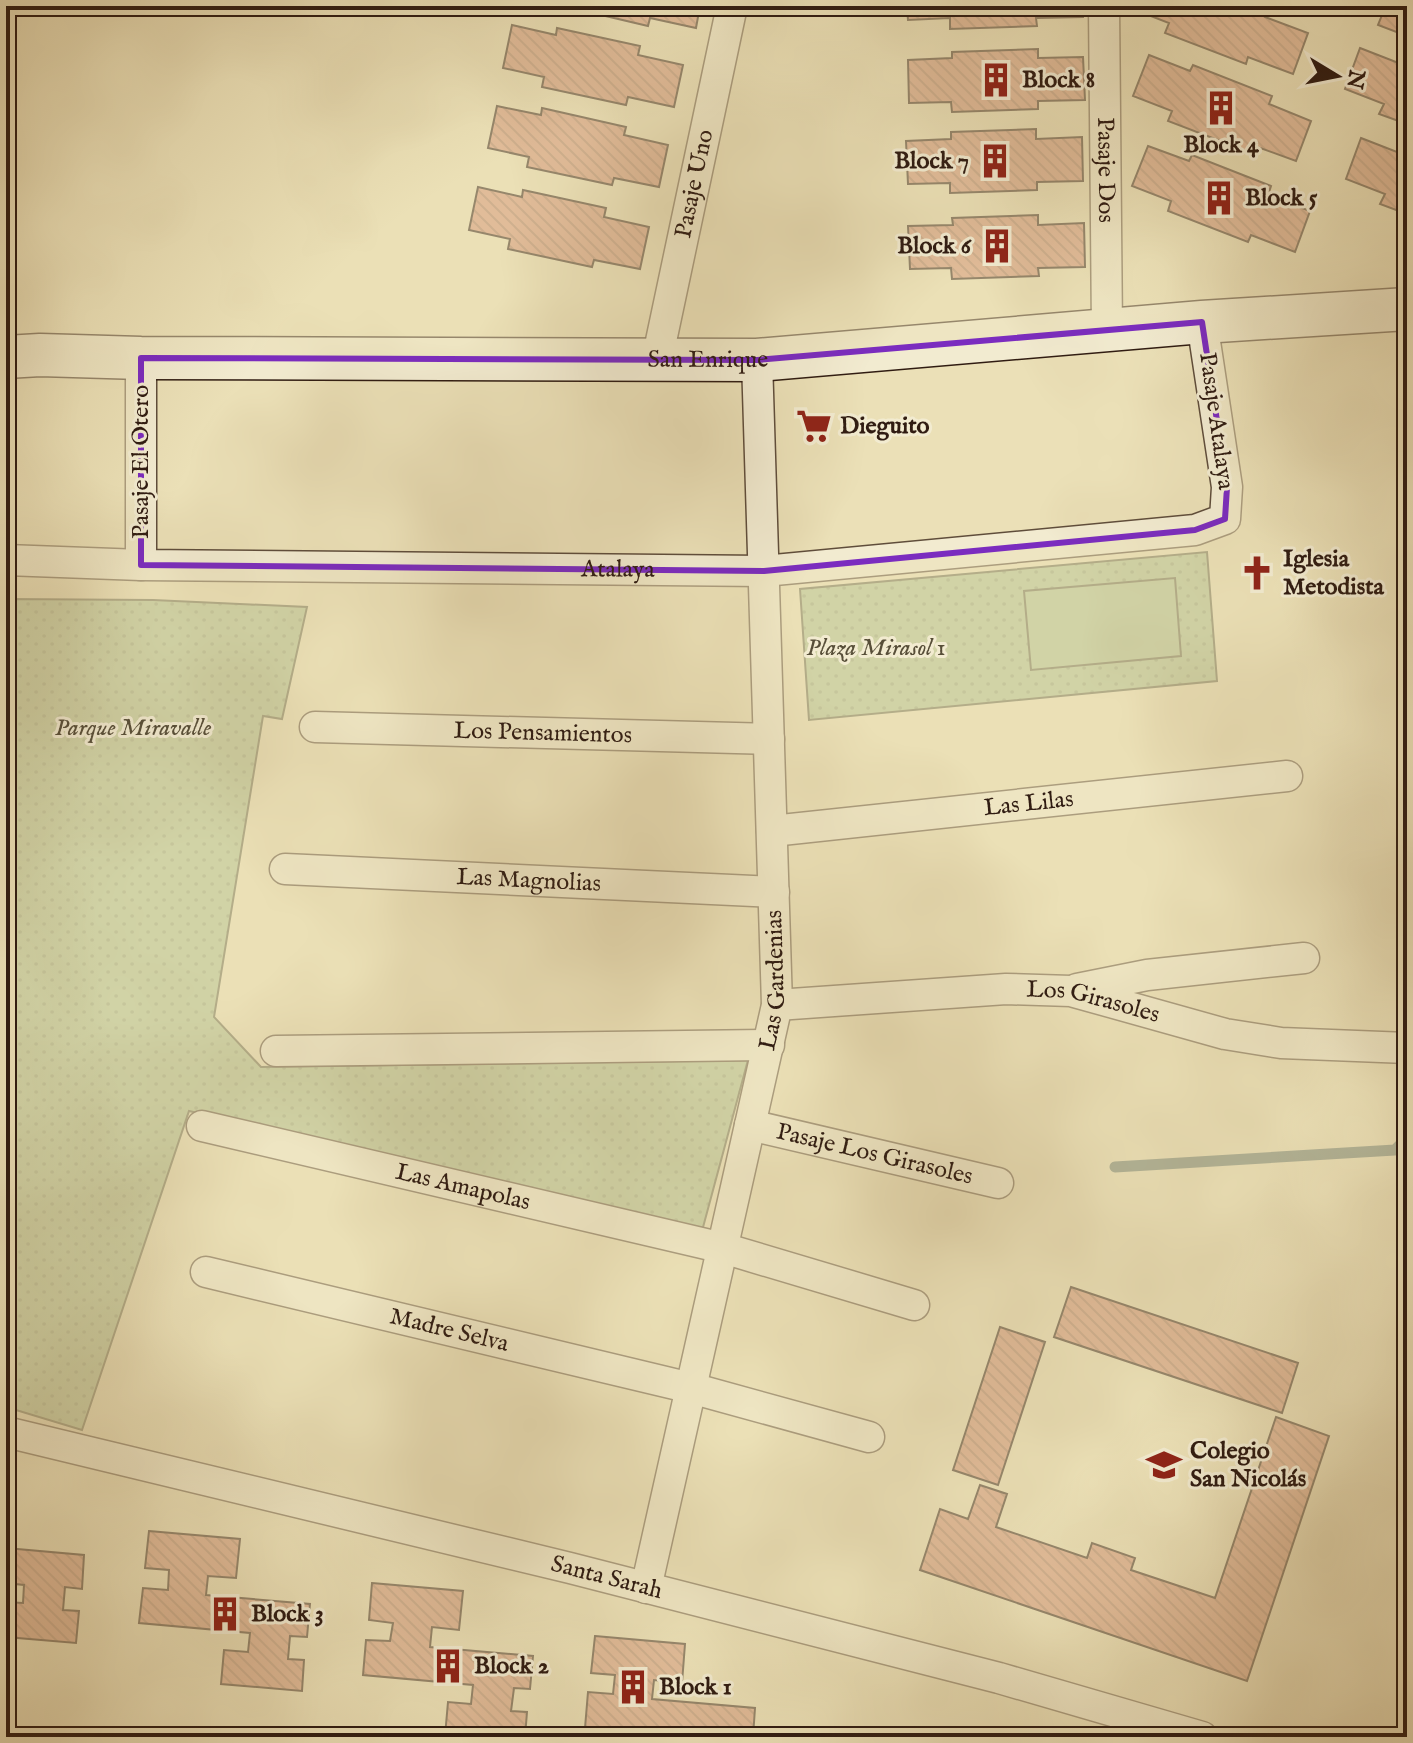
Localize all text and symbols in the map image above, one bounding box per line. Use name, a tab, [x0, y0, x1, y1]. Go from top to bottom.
north arrow	[1297, 36, 1377, 116]
building icon: Block 8	[977, 61, 1015, 99]
place label: Block 8	[1022, 65, 1095, 96]
text: N	[1339, 66, 1370, 91]
building icon: Block 4	[1202, 89, 1240, 127]
street label: Pasaje Dos	[1090, 117, 1121, 223]
street label: Pasaje Uno	[668, 127, 721, 241]
place label: Block 4	[1183, 130, 1260, 161]
building icon: Block 7	[976, 142, 1014, 180]
place label: Block 7	[894, 146, 969, 177]
building icon: Block 5	[1200, 179, 1238, 217]
place label: Block 5	[1245, 183, 1318, 214]
building icon: Block 6	[978, 227, 1016, 265]
place label: Block 6	[897, 231, 972, 262]
street label: San Enrique	[648, 344, 769, 376]
street label: Pasaje Atalaya	[1191, 350, 1241, 492]
street label: Pasaje El Otero	[126, 385, 157, 539]
supermarket icon: Dieguito	[795, 407, 833, 445]
place label: Dieguito	[840, 411, 930, 442]
place label: Iglesia Metodista	[1283, 544, 1384, 603]
street label: Atalaya	[580, 554, 655, 585]
church icon: Iglesia Metodista	[1238, 554, 1276, 592]
park label: Plaza Mirasol 1	[806, 633, 946, 664]
park label: Parque Miravalle	[55, 713, 211, 744]
street label: Los Pensamientos	[453, 715, 632, 751]
street label: Las Lilas	[982, 783, 1075, 824]
street label: Las Magnolias	[456, 862, 602, 899]
street label: Las Gardenias	[752, 909, 793, 1053]
street label: Los Girasoles	[1026, 974, 1163, 1030]
street label: Pasaje Los Girasoles	[773, 1116, 976, 1192]
street label: Las Amapolas	[392, 1156, 533, 1218]
street label: Madre Selva	[387, 1301, 512, 1359]
place label: Colegio San Nicolás	[1190, 1436, 1307, 1495]
school or university icon: Colegio San Nicolás	[1145, 1446, 1183, 1484]
street label: Santa Sarah	[548, 1548, 666, 1607]
building icon: Block 3	[206, 1595, 244, 1633]
place label: Block 3	[251, 1599, 324, 1630]
building icon: Block 2	[429, 1647, 467, 1685]
place label: Block 2	[474, 1651, 549, 1682]
building icon: Block 1	[614, 1668, 652, 1706]
place label: Block 1	[659, 1672, 732, 1703]

